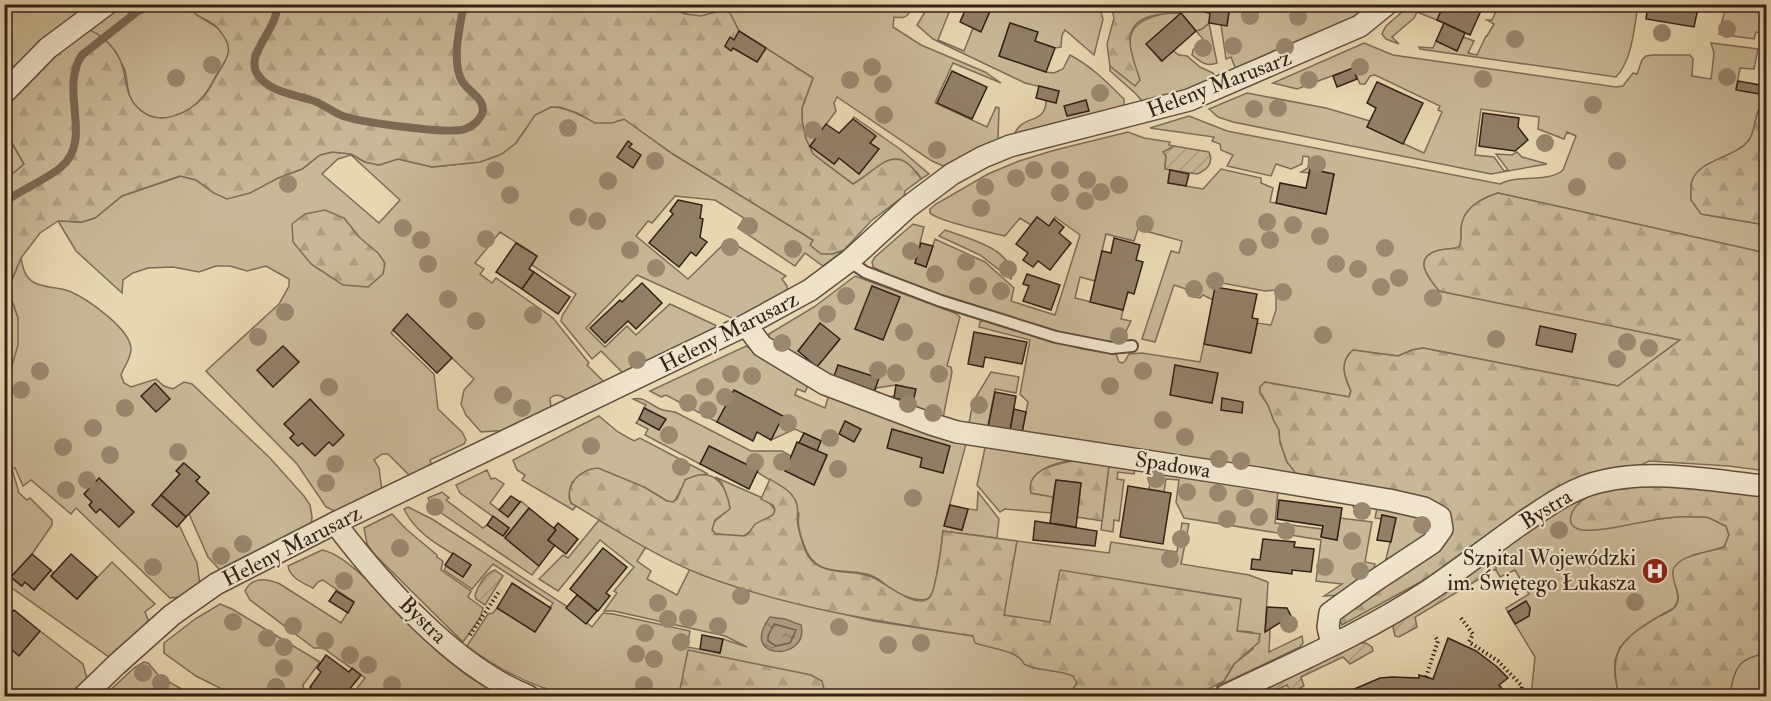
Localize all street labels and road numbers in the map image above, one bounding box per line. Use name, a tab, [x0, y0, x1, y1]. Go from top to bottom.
street label: Heleny Marusarz	[1143, 44, 1295, 124]
street label: Heleny Marusarz	[655, 285, 804, 379]
street label: Spadowa	[1133, 445, 1214, 486]
street label: Bystra	[1515, 482, 1578, 536]
street label: Heleny Marusarz	[218, 499, 367, 593]
street label: Bystra	[393, 591, 454, 650]

